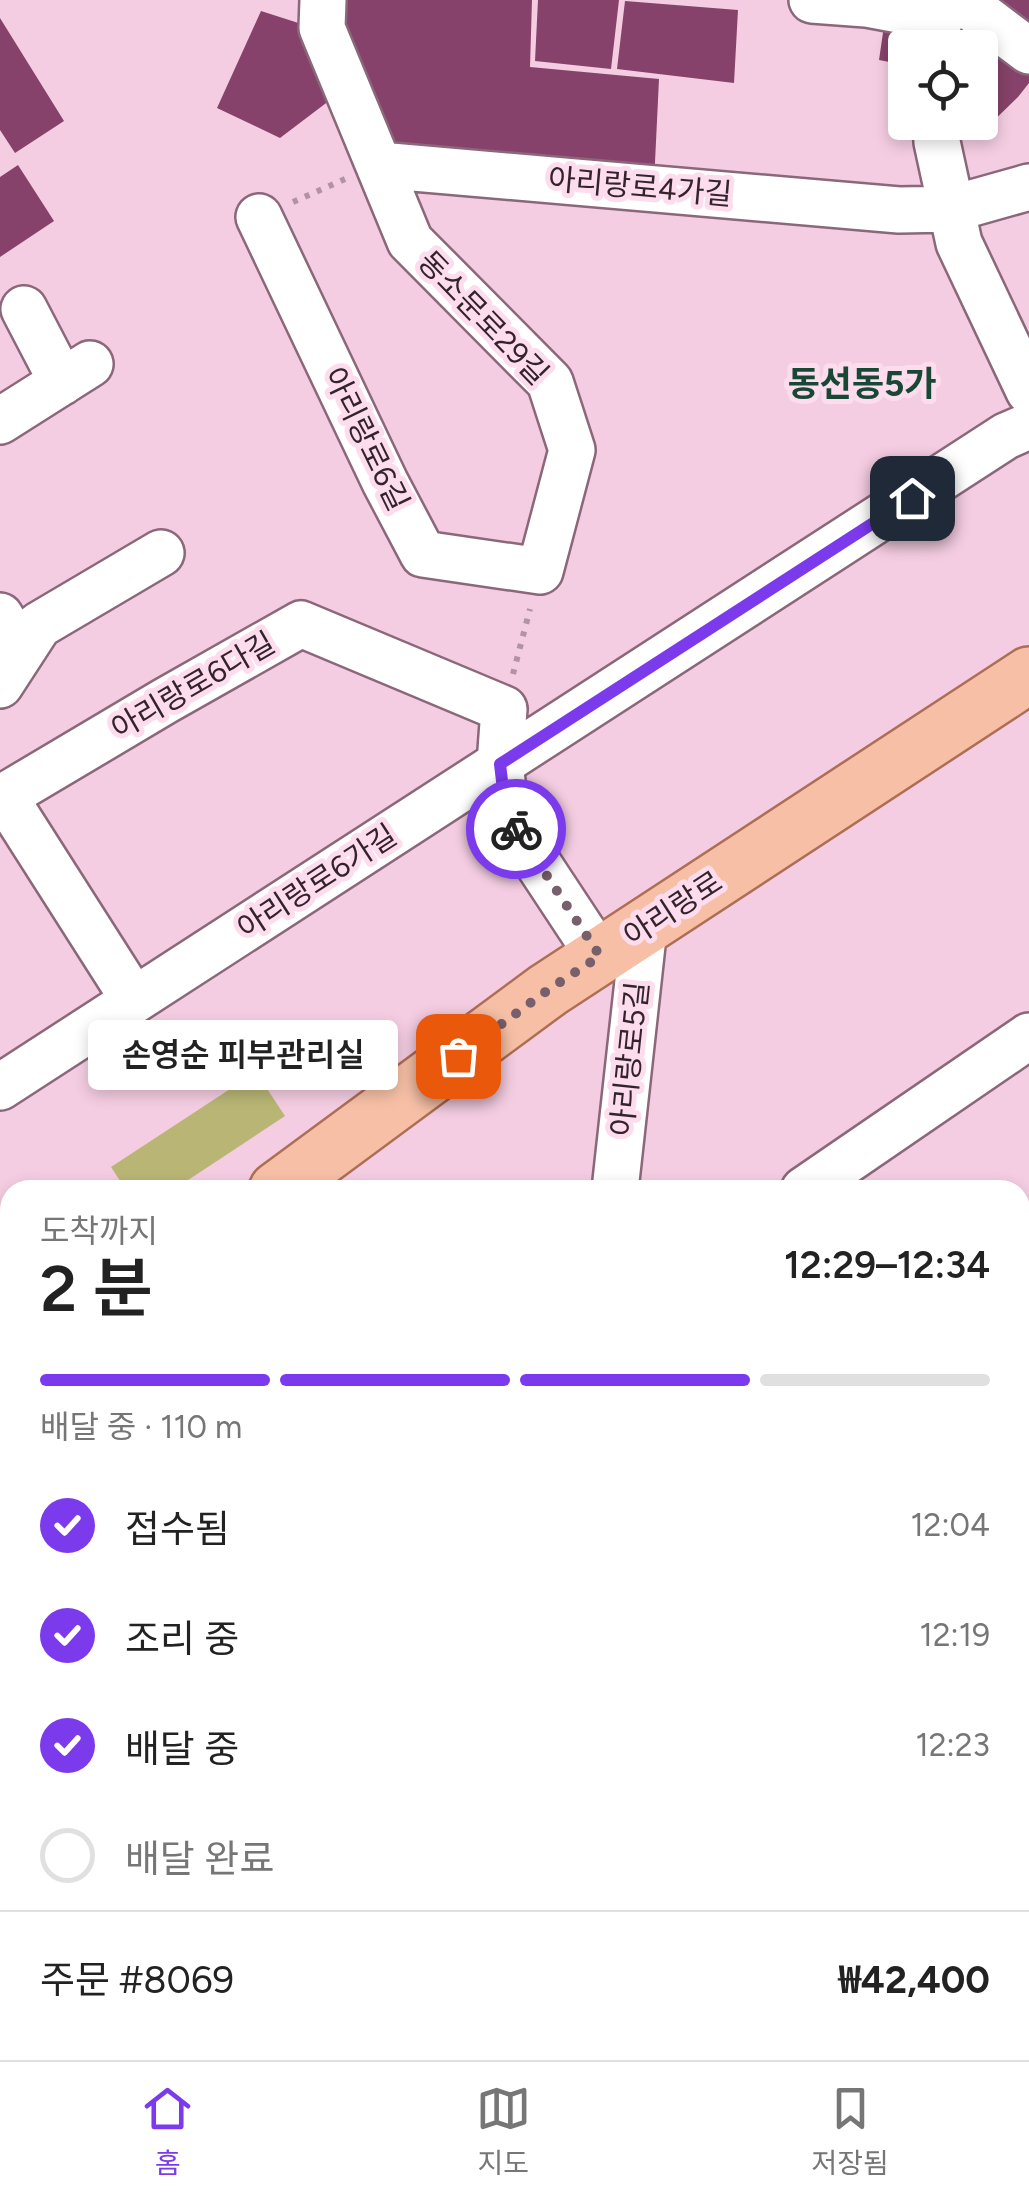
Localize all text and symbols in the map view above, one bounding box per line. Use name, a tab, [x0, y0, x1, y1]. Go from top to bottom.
map controls	[888, 30, 998, 140]
button: locate	[888, 30, 998, 140]
street label: 아리랑로4가길	[547, 160, 733, 213]
street label: 동소문로29길	[410, 243, 556, 392]
street label: 아리랑로6길	[316, 361, 417, 517]
district label: 동선동5가	[787, 363, 937, 405]
pin	[870, 456, 955, 541]
icon: home	[885, 471, 940, 526]
street label: 아리랑로6다길	[104, 624, 281, 747]
courier	[466, 779, 566, 879]
icon: bike	[489, 802, 544, 857]
street label: 아리랑로6가길	[230, 816, 403, 947]
street label: 아리랑로	[616, 863, 729, 954]
street label: 아리랑로5길	[603, 980, 656, 1138]
pin	[416, 1014, 501, 1099]
callout: 손영순 피부관리실	[88, 1021, 398, 1091]
icon: bag	[431, 1029, 486, 1084]
text: 손영순 피부관리실	[121, 1036, 365, 1074]
text: 도착까지	[40, 1212, 158, 1250]
text: 12:29–12:34	[784, 1242, 990, 1288]
text: 2 분	[40, 1249, 153, 1327]
text: 배달 중 · 110 m	[40, 1408, 242, 1446]
icon: check	[40, 1498, 95, 1553]
text: 접수됨	[125, 1506, 230, 1552]
text: 12:04	[910, 1506, 990, 1544]
icon: check	[40, 1608, 95, 1663]
text: 조리 중	[125, 1616, 239, 1662]
text: 12:19	[919, 1616, 990, 1654]
icon: check	[40, 1718, 95, 1773]
text: 배달 중	[125, 1726, 239, 1772]
text: 12:23	[916, 1726, 990, 1764]
text: 배달 완료	[125, 1836, 274, 1882]
text: 주문 #8069	[40, 1957, 234, 2003]
text: ₩42,400	[838, 1957, 990, 2003]
tab: 홈	[140, 2081, 195, 2181]
tab: 지도	[476, 2081, 531, 2181]
tab: 저장됨	[811, 2081, 889, 2181]

